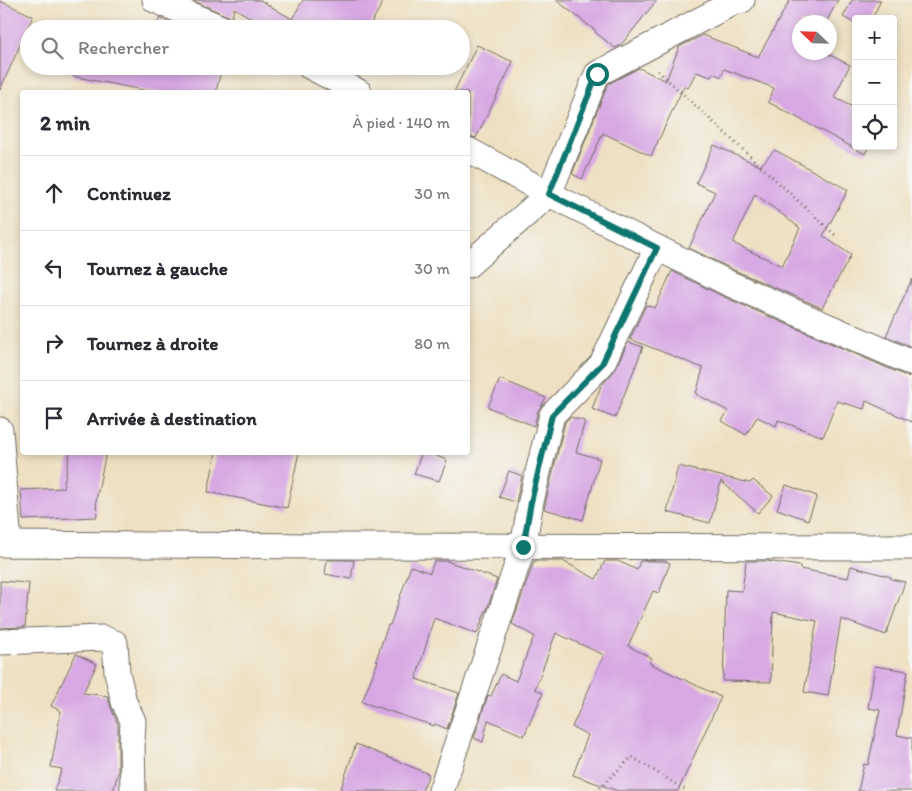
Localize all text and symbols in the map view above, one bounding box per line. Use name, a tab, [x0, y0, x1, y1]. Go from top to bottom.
north arrow	[792, 15, 837, 60]
map controls	[852, 15, 897, 150]
button: +	[852, 15, 897, 60]
search box	[20, 20, 470, 75]
icon: search	[38, 34, 66, 62]
text: Rechercher	[78, 36, 169, 59]
button: −	[852, 60, 897, 105]
route start	[586, 63, 609, 86]
button: locate	[852, 105, 897, 150]
text: 2 min	[40, 110, 90, 135]
text: À pied · 140 m	[352, 113, 450, 132]
icon: ahead	[40, 179, 68, 207]
text: Continuez	[87, 182, 171, 205]
text: 30 m	[414, 184, 450, 203]
icon: left	[40, 254, 68, 282]
text: Tournez à gauche	[87, 257, 228, 280]
text: 30 m	[414, 259, 450, 278]
icon: right	[40, 329, 68, 357]
text: Tournez à droite	[87, 332, 219, 355]
text: 80 m	[414, 334, 450, 353]
icon: arrive	[40, 404, 68, 432]
text: Arrivée à destination	[87, 407, 257, 430]
route end	[512, 536, 535, 559]

